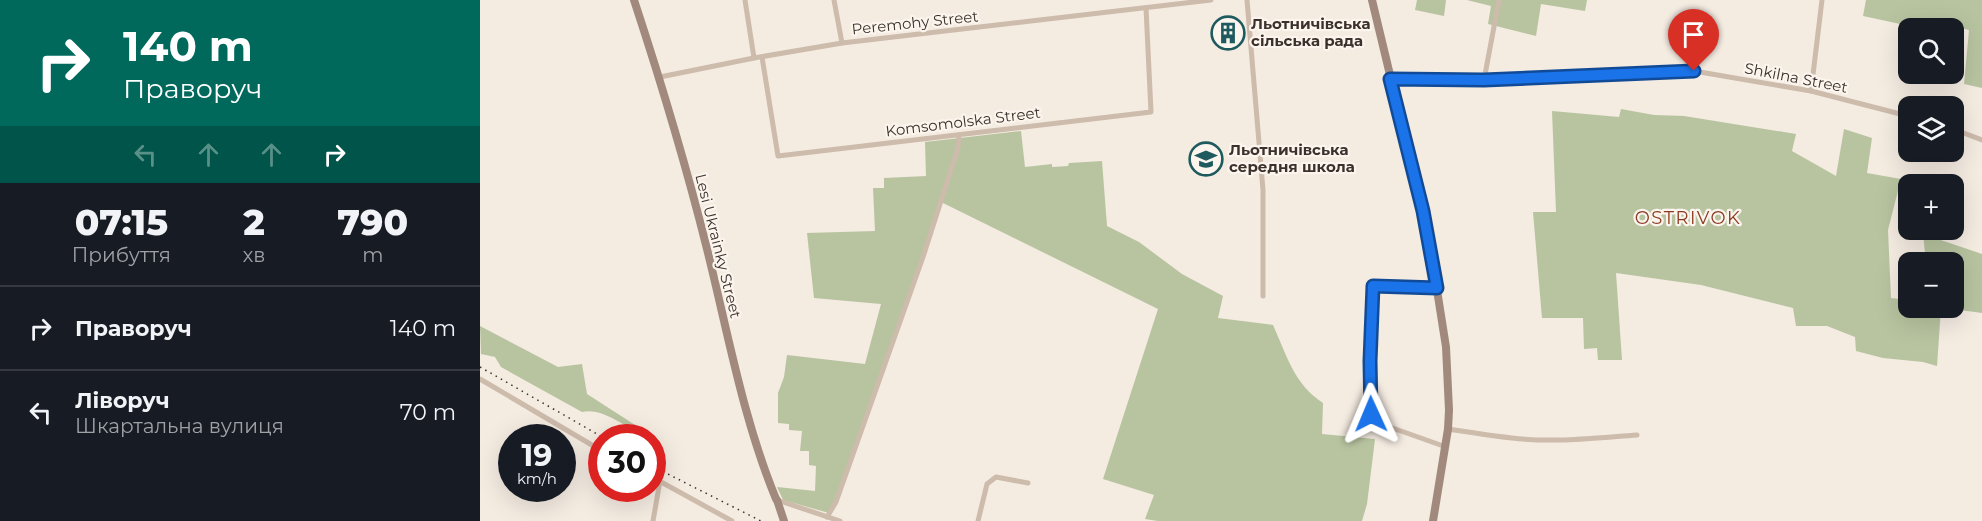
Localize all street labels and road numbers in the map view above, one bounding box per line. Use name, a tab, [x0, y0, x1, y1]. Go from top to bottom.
street label: Peremohy Street	[851, 6, 979, 39]
street label: Shkilna Street	[1743, 58, 1849, 97]
street label: Komsomolska Street	[884, 103, 1042, 140]
street label: Lesi Ukrainky Street	[691, 172, 746, 320]

